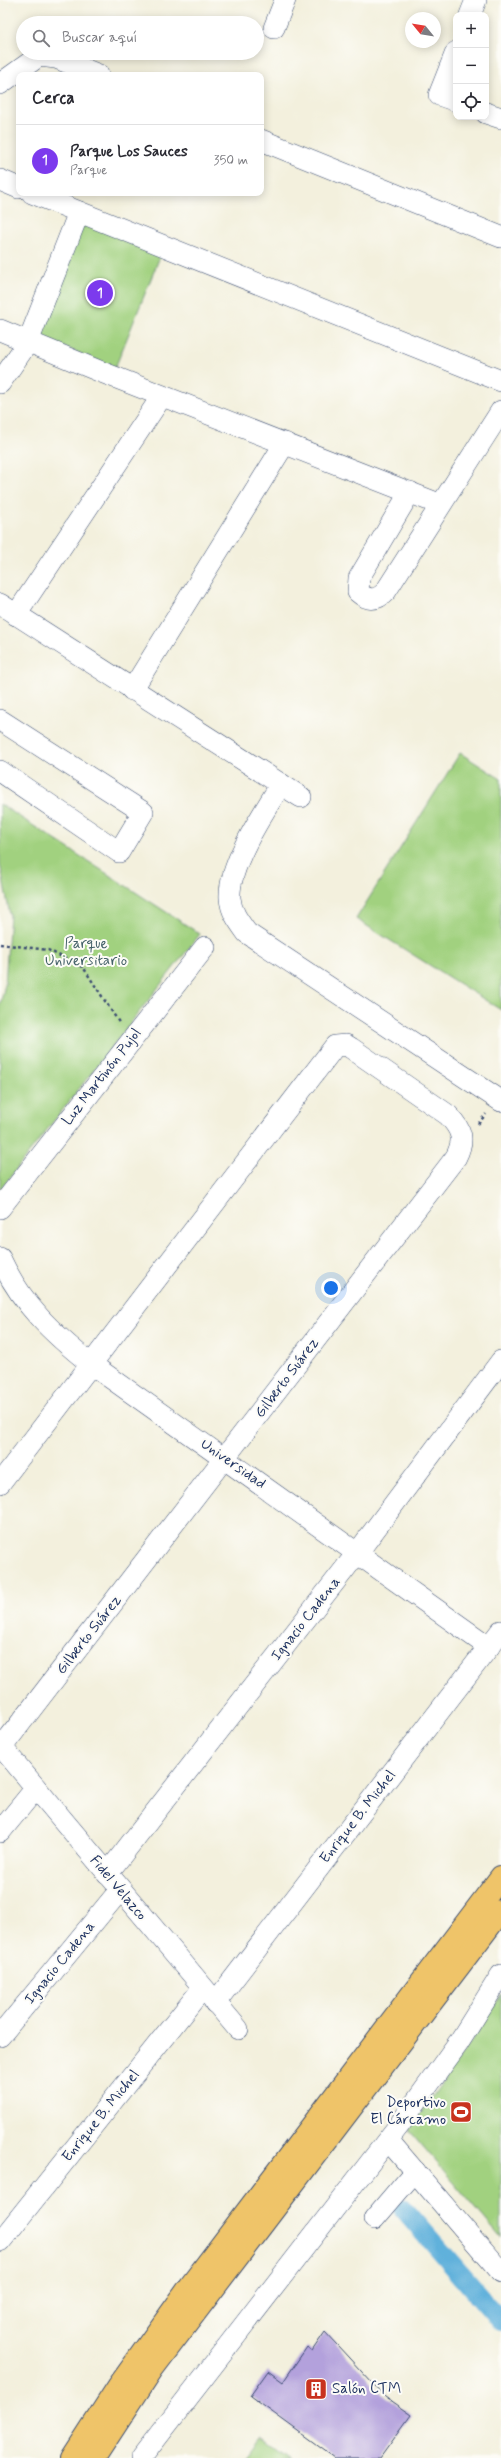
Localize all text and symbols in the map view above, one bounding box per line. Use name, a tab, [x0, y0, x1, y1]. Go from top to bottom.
north arrow	[405, 12, 441, 48]
map controls	[453, 12, 489, 120]
button: +	[453, 12, 489, 48]
search box	[16, 16, 264, 60]
icon: search	[30, 27, 52, 49]
text: Buscar aquí	[62, 28, 137, 48]
button: −	[453, 48, 489, 84]
button: locate	[453, 84, 489, 120]
text: Cerca	[32, 87, 75, 109]
text: Parque Los Sauces	[70, 142, 188, 162]
text: 1	[42, 152, 48, 169]
text: 350 m	[214, 152, 248, 169]
text: Parque	[70, 162, 107, 179]
pin: 1	[87, 278, 113, 308]
park label: Parque Universitario	[45, 934, 127, 971]
street label: Luz Martinón Pujol	[58, 1024, 146, 1130]
your location	[321, 1278, 341, 1298]
street label: Gilberto Suárez	[250, 1334, 324, 1422]
street label: Universidad	[196, 1434, 270, 1494]
street label: Ignacio Cadena	[267, 1573, 345, 1665]
street label: Gilberto Suárez	[52, 1591, 126, 1679]
street label: Enrique B. Michel	[315, 1766, 401, 1868]
street label: Fidel Velazco	[85, 1851, 151, 1925]
street label: Ignacio Cadena	[20, 1917, 100, 2009]
street label: Enrique B. Michel	[58, 2066, 144, 2166]
place label: Deportivo El Cárcamo	[370, 2093, 446, 2130]
sports icon: Deportivo El Cárcamo	[448, 2099, 474, 2125]
building icon: Salón CTM	[303, 2376, 329, 2402]
place label: Salón CTM	[332, 2379, 401, 2399]

